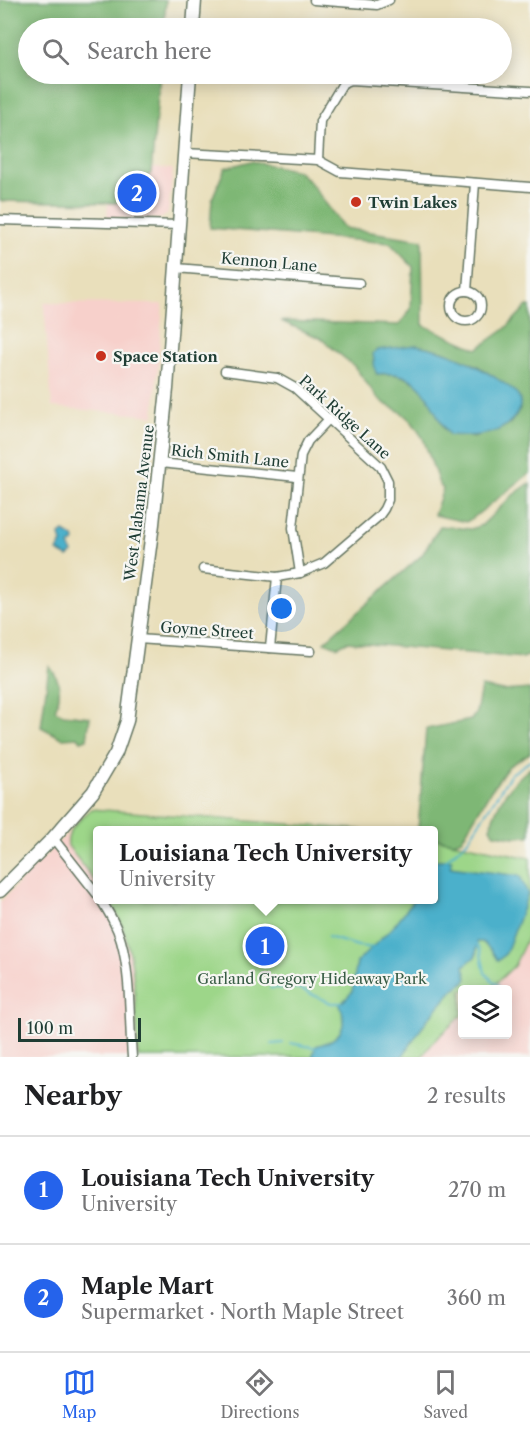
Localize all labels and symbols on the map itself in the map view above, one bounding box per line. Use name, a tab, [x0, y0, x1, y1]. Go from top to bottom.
pin: 2	[118, 170, 156, 216]
place label: Twin Lakes	[368, 193, 457, 212]
marker: Twin Lakes	[349, 195, 363, 209]
street label: Kennon Lane	[220, 248, 318, 276]
place label: Space Station	[113, 347, 218, 366]
marker: Space Station	[94, 349, 108, 363]
street label: Park Ridge Lane	[295, 371, 395, 463]
street label: West Alabama Avenue	[120, 424, 158, 583]
street label: Rich Smith Lane	[170, 440, 290, 472]
your location	[267, 594, 296, 623]
street label: Goyne Street	[160, 617, 255, 643]
pin: 1	[246, 924, 284, 968]
park label: Garland Gregory Hideaway Park	[197, 969, 428, 988]
scale bar	[18, 1015, 141, 1042]

